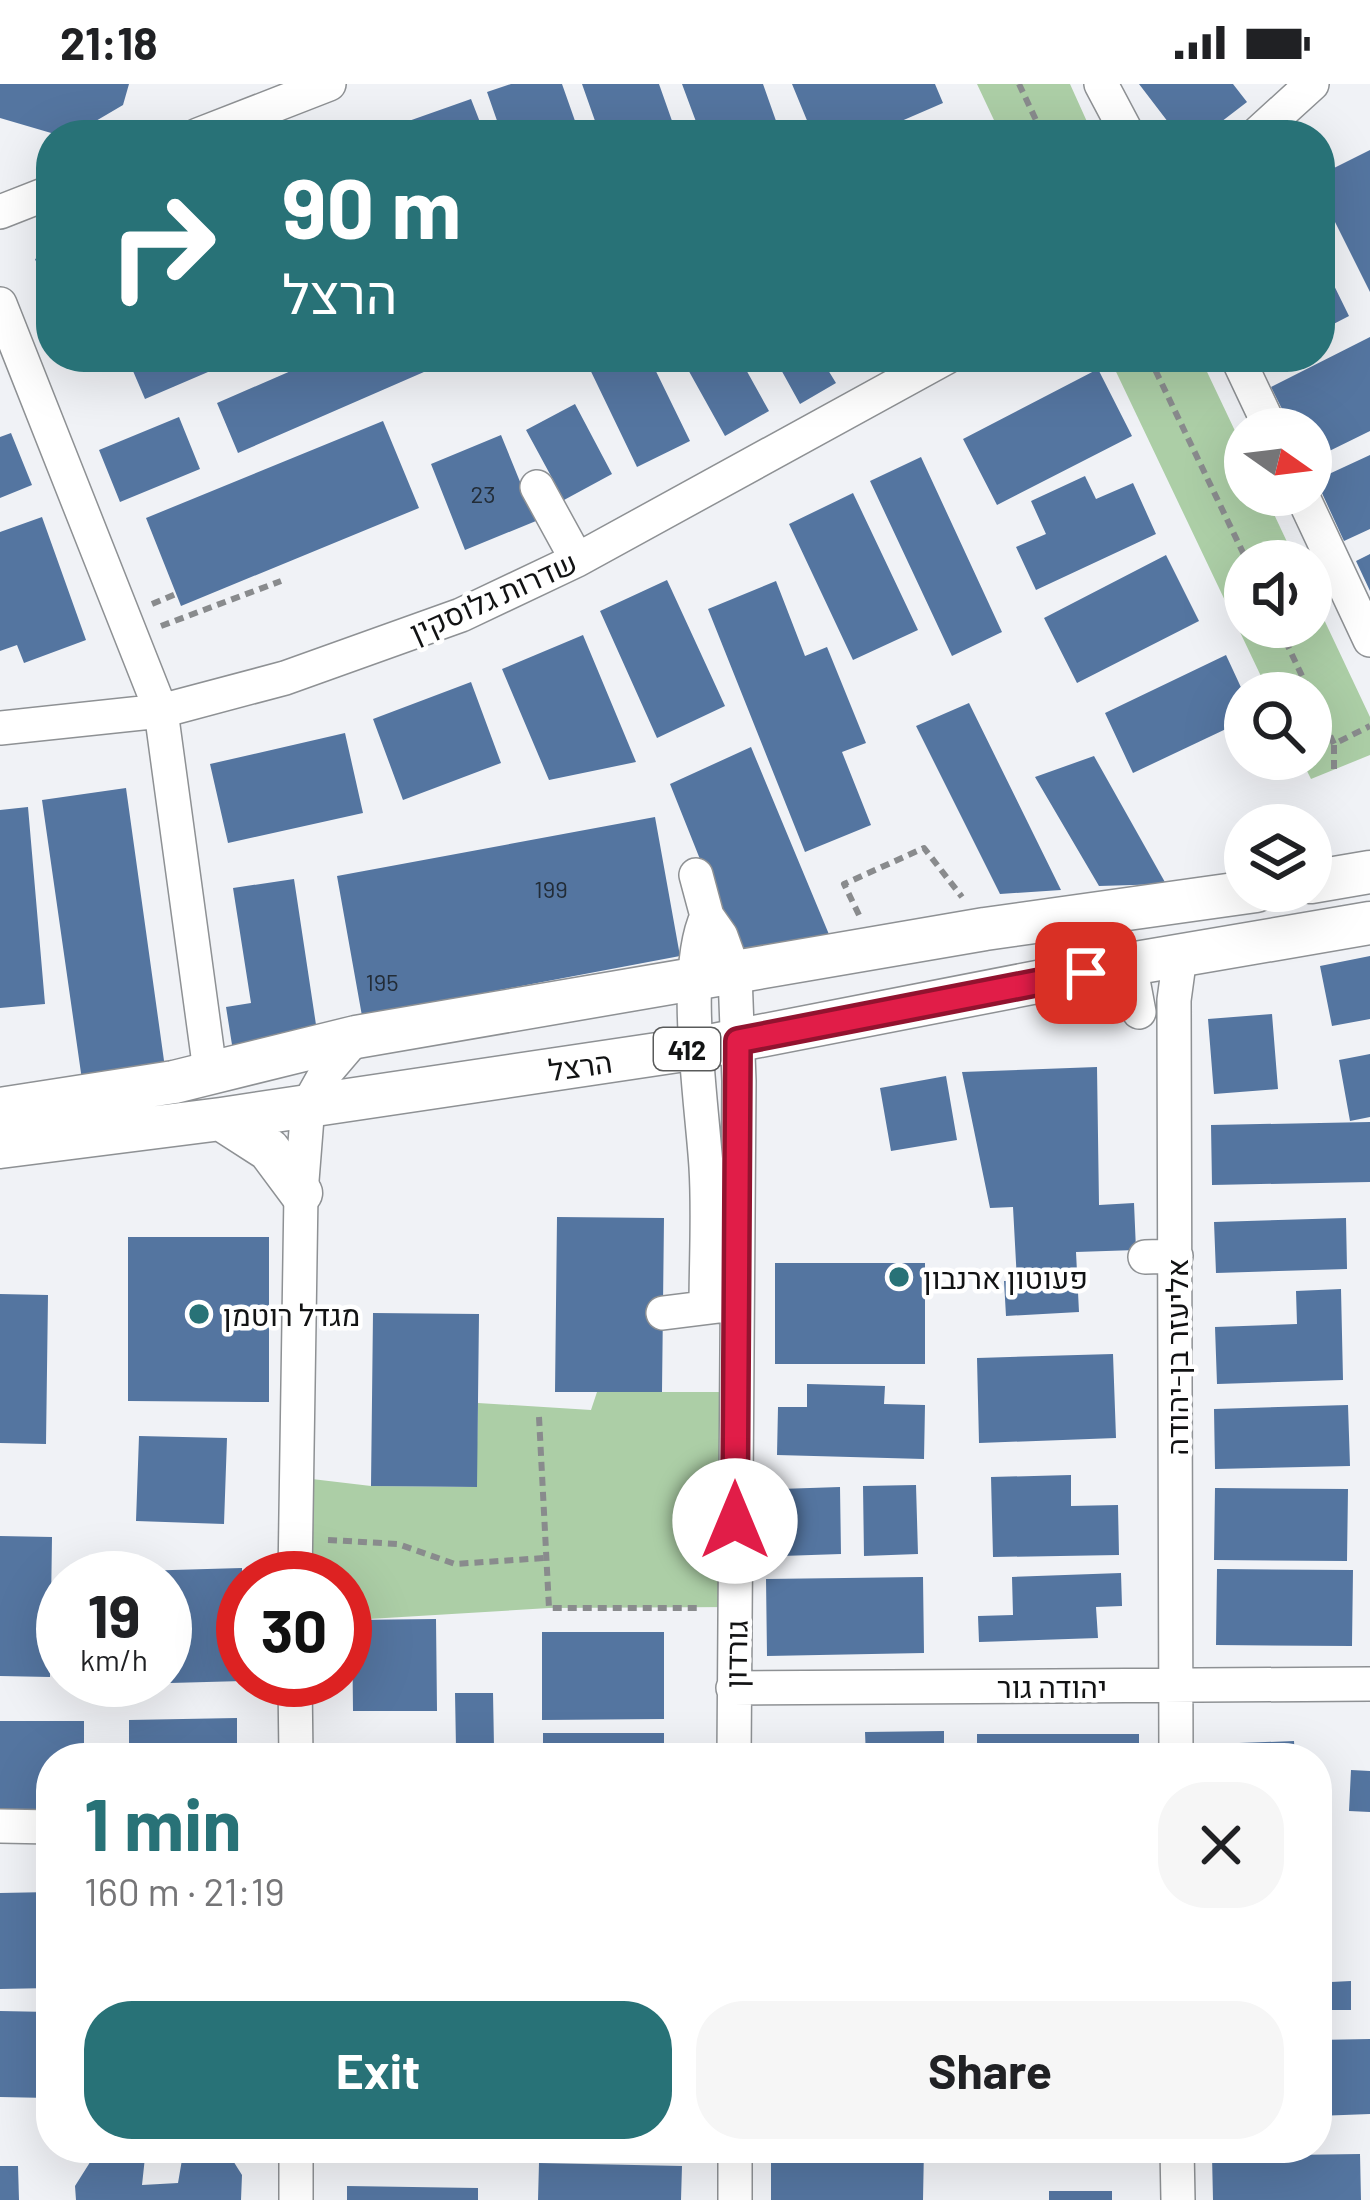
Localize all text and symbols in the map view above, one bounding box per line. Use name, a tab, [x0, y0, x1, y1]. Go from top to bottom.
text: 21:18	[60, 15, 158, 69]
text: 90 m	[282, 155, 461, 256]
icon: right	[84, 168, 240, 324]
text: הרצל	[282, 260, 398, 325]
north arrow	[1224, 408, 1332, 516]
map controls	[1224, 408, 1332, 912]
house number: 23	[470, 479, 496, 508]
button: sound	[1224, 540, 1332, 648]
street label: שדרות גלוסקין	[404, 543, 582, 649]
button: search	[1224, 672, 1332, 780]
button: layers	[1224, 804, 1332, 912]
house number: 199	[534, 874, 568, 903]
pin	[1035, 922, 1137, 1024]
icon: arrive	[1053, 940, 1119, 1006]
house number: 195	[365, 967, 399, 996]
road number: 412	[654, 1028, 720, 1070]
street label: הרצל	[546, 1043, 614, 1087]
street label: אליעזר בן-יהודה	[1158, 1258, 1194, 1456]
place label: פעוטון ארנבון	[923, 1259, 1088, 1295]
marker: פעוטון ארנבון	[886, 1264, 912, 1290]
place label: מגדל רוטמן	[223, 1296, 360, 1332]
marker: מגדל רוטמן	[186, 1301, 212, 1327]
position arrow	[672, 1458, 798, 1584]
speed limit sign: 30	[216, 1551, 372, 1707]
text: 19	[87, 1578, 141, 1650]
street label: גורדון	[716, 1620, 754, 1688]
text: km/h	[80, 1641, 148, 1677]
street label: יהודה גור	[997, 1668, 1107, 1704]
text: 1 min	[84, 1779, 242, 1865]
button: close	[1158, 1782, 1284, 1908]
text: 160 m · 21:19	[84, 1867, 285, 1914]
button: Exit	[84, 2001, 672, 2139]
button: Share	[696, 2001, 1284, 2139]

